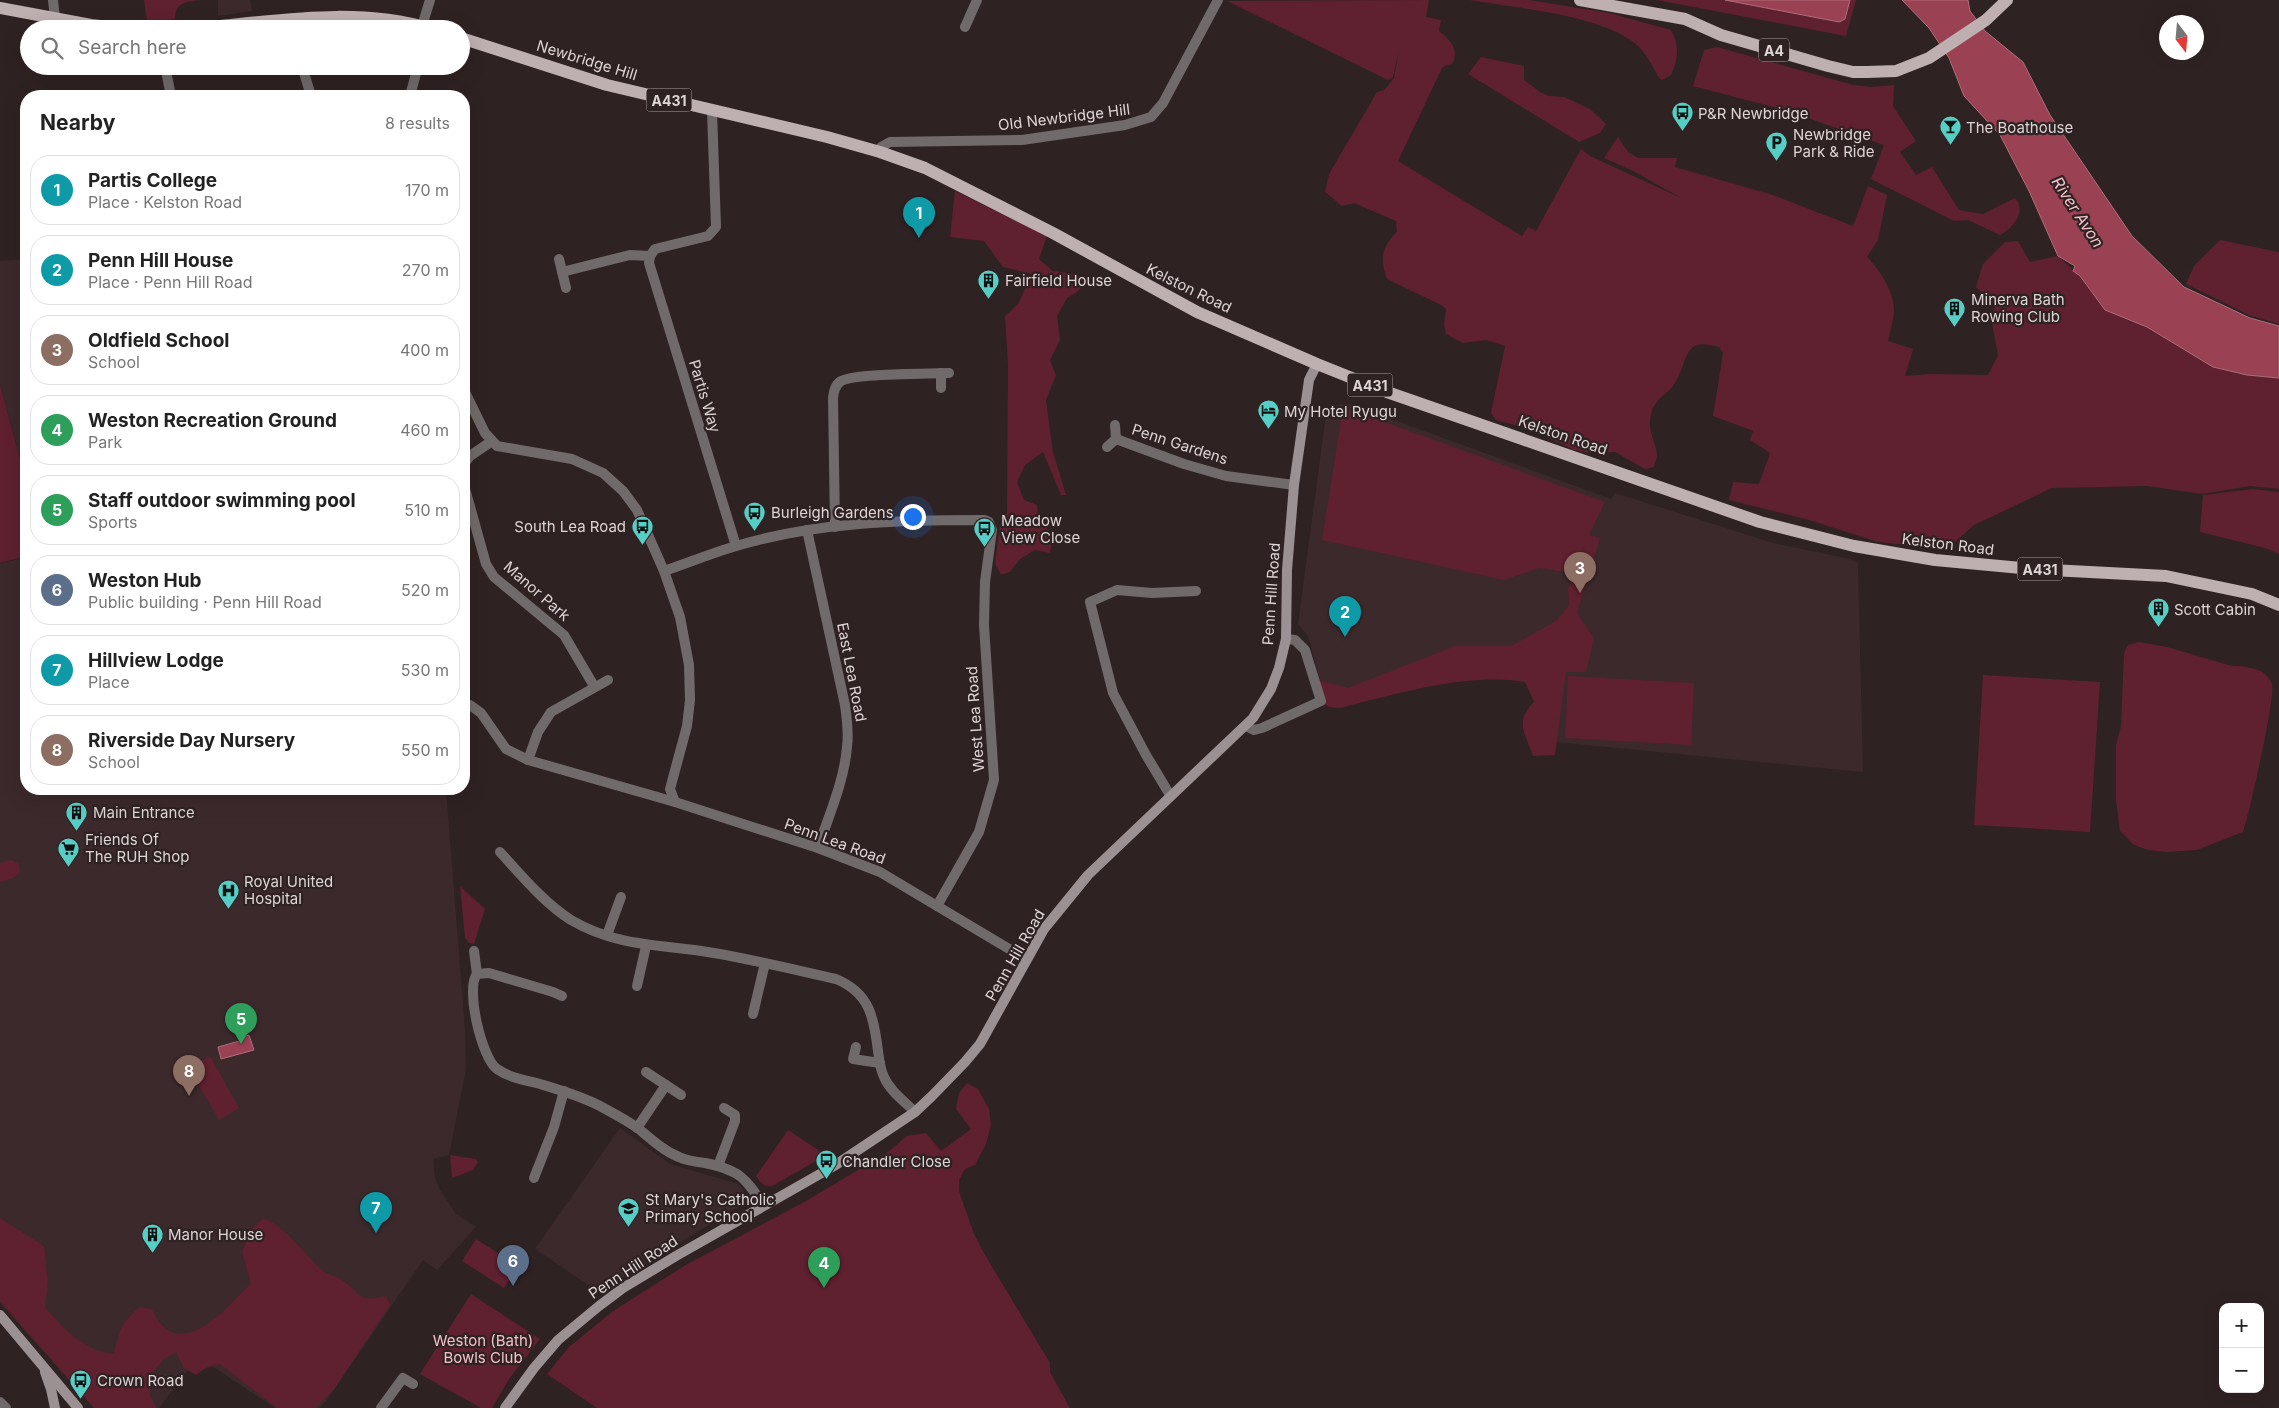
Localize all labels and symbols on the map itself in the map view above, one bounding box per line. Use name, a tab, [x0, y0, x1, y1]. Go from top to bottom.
north arrow	[2159, 15, 2204, 60]
street label: Newbridge Hill	[534, 36, 640, 84]
road number: A4	[1759, 38, 1789, 62]
road number: A431	[646, 88, 692, 112]
street label: Old Newbridge Hill	[997, 99, 1131, 135]
bus stop icon: P&R Newbridge	[1670, 101, 1694, 132]
place label: P&R Newbridge	[1698, 104, 1809, 123]
bar icon: The Boathouse	[1938, 115, 1962, 146]
place label: The Boathouse	[1966, 118, 2073, 137]
place label: Newbridge Park & Ride	[1793, 125, 1874, 161]
parking icon: Newbridge Park & Ride	[1765, 131, 1789, 162]
water label: River Avon	[2048, 173, 2108, 251]
pin: 1	[903, 197, 935, 238]
street label: Kelston Road	[1143, 259, 1235, 317]
building icon: Fairfield House	[977, 268, 1001, 299]
place label: Fairfield House	[1005, 271, 1112, 290]
place label: Minerva Bath Rowing Club	[1971, 290, 2065, 326]
building icon: Minerva Bath Rowing Club	[1943, 296, 1967, 327]
street label: Partis Way	[685, 357, 725, 435]
road number: A431	[1348, 374, 1392, 396]
hotel icon: My Hotel Ryugu	[1256, 399, 1280, 430]
place label: My Hotel Ryugu	[1284, 402, 1397, 421]
street label: Kelston Road	[1516, 411, 1610, 459]
street label: Penn Gardens	[1130, 420, 1231, 468]
bus stop icon: Burleigh Gardens	[743, 500, 767, 531]
place label: Burleigh Gardens	[771, 503, 894, 522]
your location	[900, 504, 926, 530]
place label: Meadow View Close	[1001, 511, 1080, 547]
bus stop icon: South Lea Road	[630, 514, 654, 545]
place label: South Lea Road	[514, 517, 626, 536]
bus stop icon: Meadow View Close	[973, 517, 997, 548]
street label: Kelston Road	[1901, 529, 1995, 559]
street label: Penn Hill Road	[1258, 542, 1284, 646]
pin: 3	[1564, 552, 1596, 593]
street label: Manor Park	[500, 557, 575, 626]
road number: A431	[2018, 558, 2062, 580]
pin: 2	[1329, 596, 1361, 637]
building icon: Scott Cabin	[2146, 597, 2170, 628]
place label: Scott Cabin	[2174, 600, 2256, 619]
street label: East Lea Road	[833, 621, 871, 723]
street label: West Lea Road	[962, 665, 988, 773]
building icon: Main Entrance	[65, 800, 89, 831]
place label: Main Entrance	[93, 803, 195, 822]
street label: Penn Lea Road	[782, 814, 888, 868]
place label: Friends Of The RUH Shop	[85, 830, 189, 866]
supermarket icon: Friends Of The RUH Shop	[57, 836, 81, 867]
place label: Royal United Hospital	[244, 872, 333, 908]
hospital icon: Royal United Hospital	[216, 878, 240, 909]
street label: Penn Hill Road	[981, 906, 1049, 1004]
pin: 5	[225, 1003, 257, 1044]
pin: 8	[173, 1055, 205, 1096]
bus stop icon: Chandler Close	[814, 1149, 838, 1180]
place label: Chandler Close	[842, 1152, 951, 1171]
place label: St Mary's Catholic Primary School	[645, 1190, 775, 1226]
pin: 7	[360, 1192, 392, 1233]
school or university icon: St Mary's Catholic Primary School	[617, 1196, 641, 1227]
building icon: Manor House	[140, 1222, 164, 1253]
place label: Manor House	[168, 1225, 263, 1244]
street label: Penn Hill Road	[585, 1231, 681, 1303]
pin: 6	[497, 1245, 529, 1286]
pin: 4	[808, 1247, 840, 1288]
park label: Weston (Bath) Bowls Club	[433, 1331, 533, 1367]
bus stop icon: Crown Road	[69, 1368, 93, 1399]
place label: Crown Road	[97, 1371, 184, 1390]

